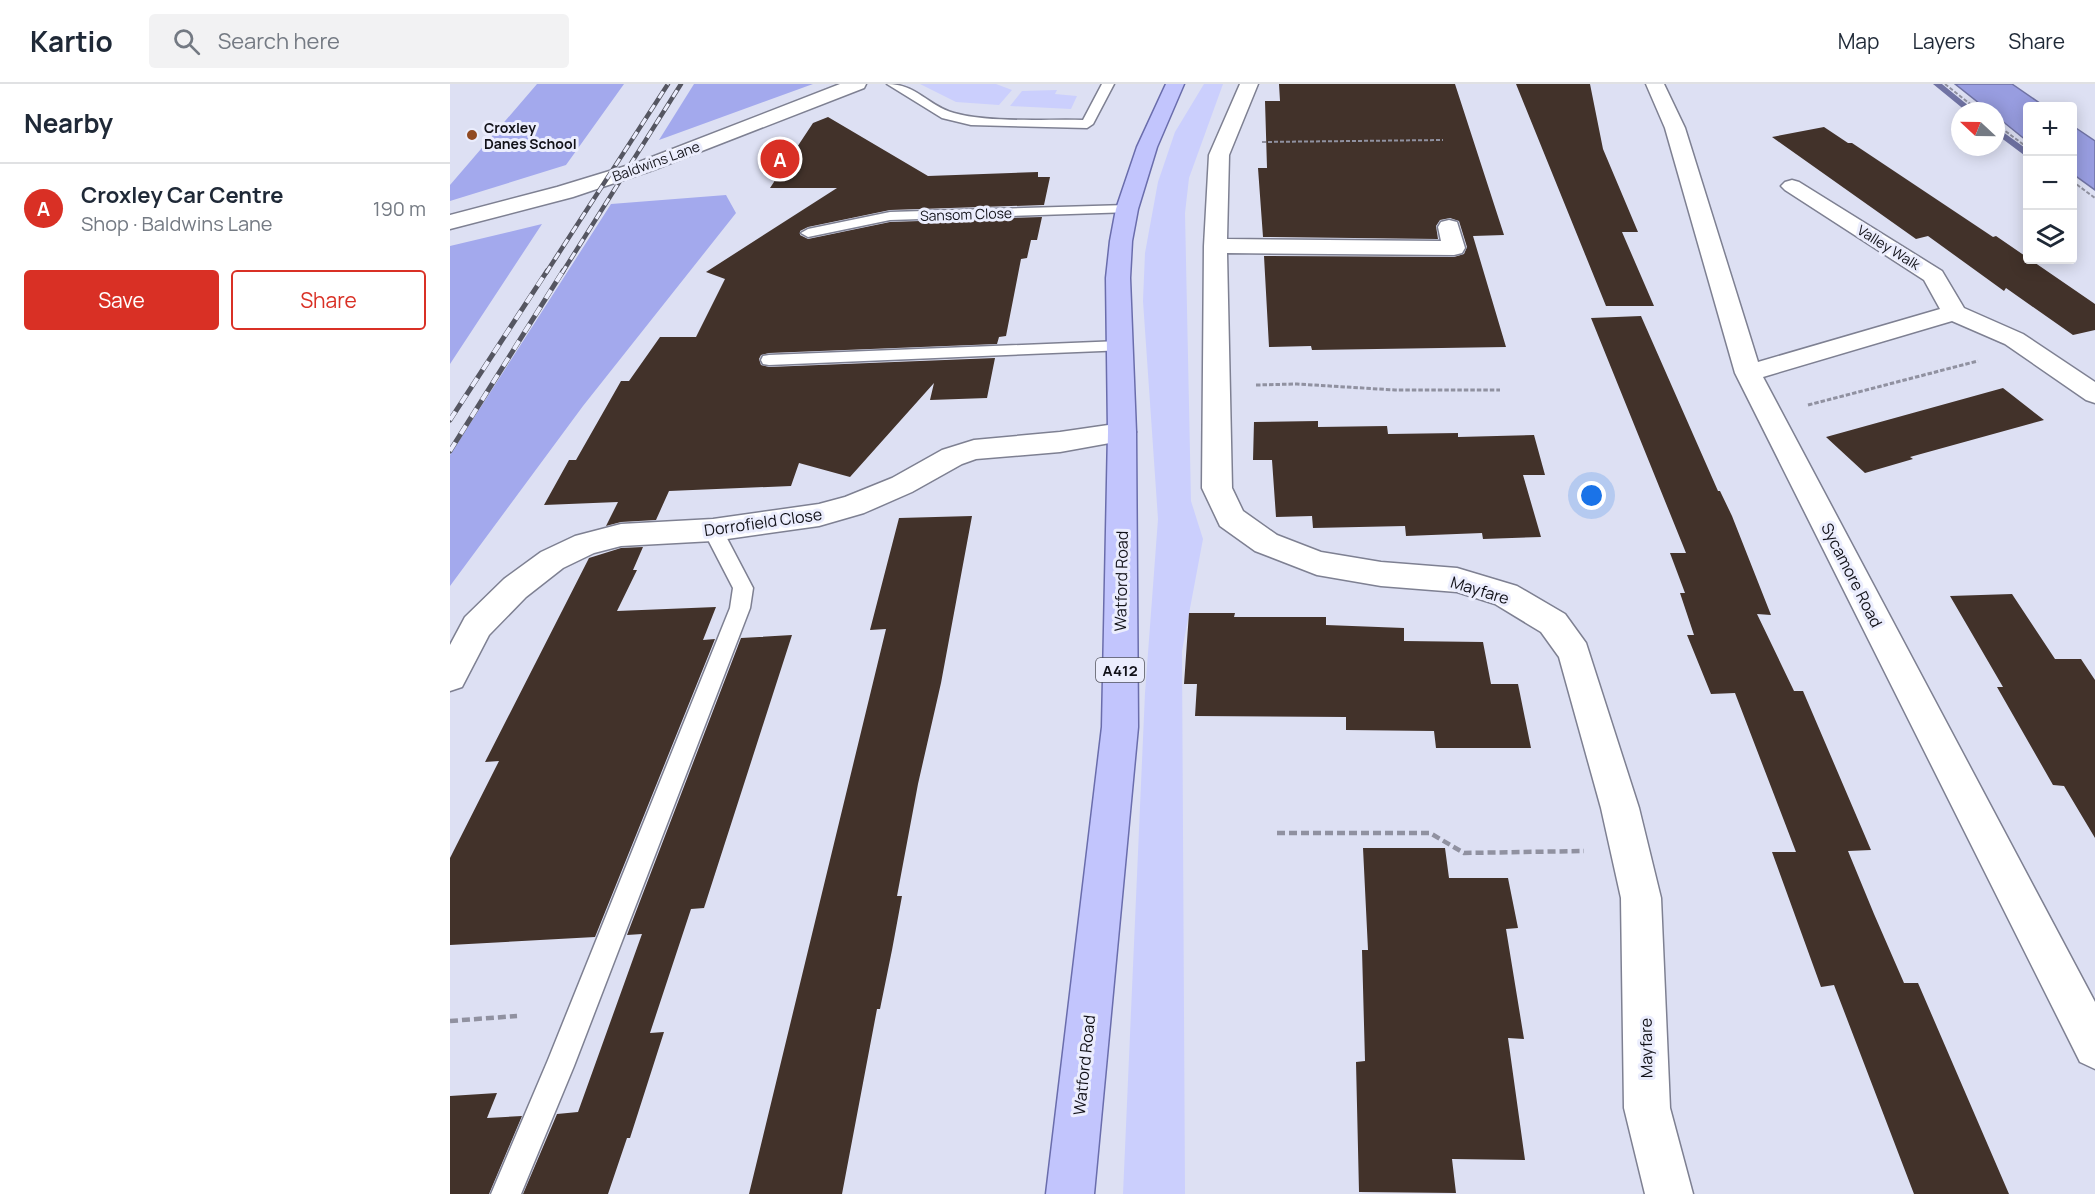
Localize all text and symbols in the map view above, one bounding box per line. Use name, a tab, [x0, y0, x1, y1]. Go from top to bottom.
search box	[149, 14, 569, 68]
text: Kartio	[30, 22, 113, 60]
icon: search	[170, 25, 203, 58]
text: Search here	[218, 26, 340, 56]
text: Map	[1838, 27, 1879, 55]
text: Layers	[1912, 27, 1975, 55]
text: Share	[2008, 27, 2065, 55]
north arrow	[1951, 102, 2005, 156]
map controls	[2023, 102, 2077, 264]
button: +	[2023, 102, 2077, 156]
text: Nearby	[24, 105, 113, 141]
place label: Croxley Danes School	[484, 118, 577, 153]
marker: Croxley Danes School	[465, 128, 479, 142]
street label: Baldwins Lane	[610, 136, 702, 186]
pin: A	[760, 136, 800, 182]
button: −	[2023, 156, 2077, 210]
text: Croxley Car Centre	[81, 180, 283, 210]
text: A	[37, 195, 50, 222]
text: 190 m	[373, 195, 426, 222]
street label: Sansom Close	[920, 203, 1012, 225]
text: Shop · Baldwins Lane	[81, 210, 273, 237]
button: layers	[2023, 210, 2077, 264]
street label: Valley Walk	[1854, 220, 1925, 274]
button: Save	[24, 270, 219, 330]
button: Share	[231, 270, 426, 330]
your location	[1577, 481, 1606, 510]
street label: Dorrofield Close	[703, 503, 823, 541]
street label: Sycamore Road	[1816, 519, 1888, 631]
street label: Watford Road	[1109, 531, 1133, 631]
street label: Mayfare	[1448, 571, 1512, 609]
road number: A412	[1096, 658, 1144, 682]
street label: Watford Road	[1068, 1014, 1100, 1116]
street label: Mayfare	[1634, 1018, 1658, 1078]

